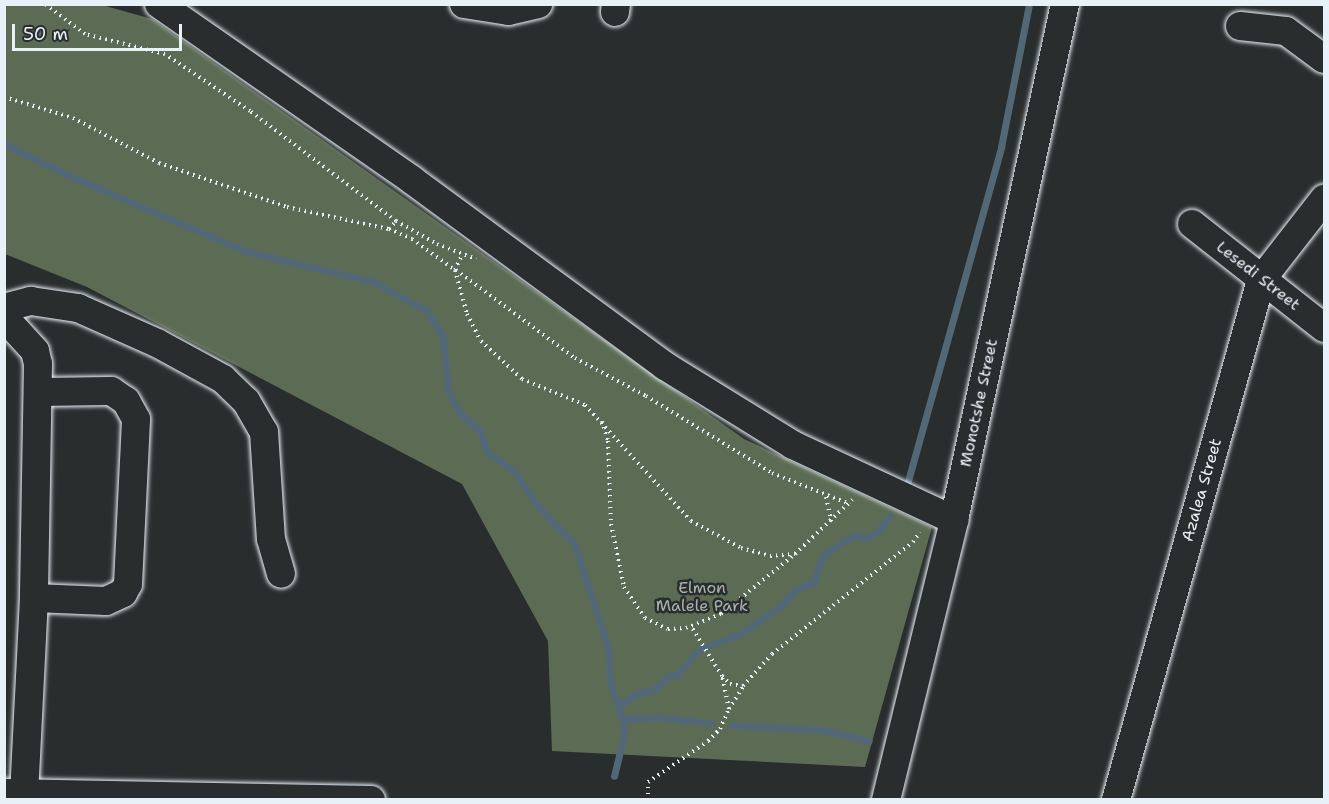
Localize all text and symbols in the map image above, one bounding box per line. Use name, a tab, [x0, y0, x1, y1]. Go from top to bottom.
scale bar	[15, 12, 184, 50]
text: 50 m	[23, 22, 68, 46]
street label: Lesedi Street	[1212, 237, 1304, 315]
street label: Monotshe Street	[956, 337, 1002, 469]
street label: Azalea Street	[1178, 436, 1226, 544]
park label: Elmon Malele Park	[656, 578, 748, 616]

